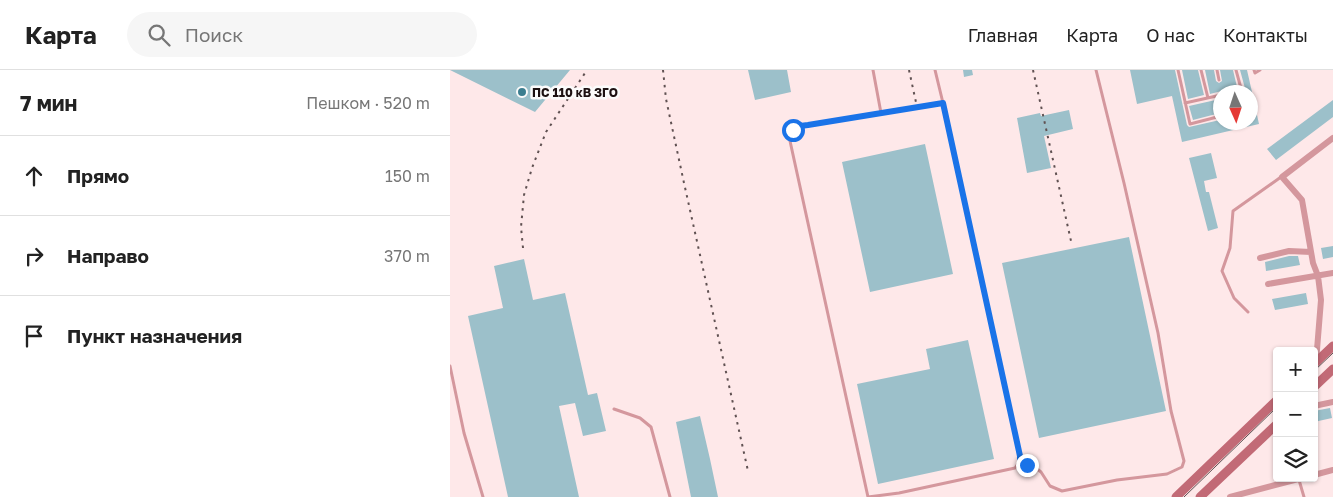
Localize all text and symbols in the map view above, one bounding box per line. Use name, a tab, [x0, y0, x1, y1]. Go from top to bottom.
search box	[127, 12, 477, 57]
text: Карта	[25, 20, 97, 49]
icon: search	[145, 21, 173, 49]
text: Поиск	[185, 23, 243, 46]
text: Главная	[968, 24, 1038, 46]
text: Карта	[1066, 24, 1118, 46]
text: О нас	[1146, 24, 1195, 46]
text: Контакты	[1223, 24, 1308, 46]
place label: ПС 110 кВ ЗГО	[532, 85, 618, 100]
north arrow	[1213, 85, 1258, 130]
marker: ПС 110 кВ ЗГО	[516, 86, 528, 98]
text: 7 мин	[20, 90, 77, 116]
text: Пешком · 520 m	[306, 93, 430, 113]
route start	[782, 119, 805, 142]
icon: ahead	[20, 162, 48, 190]
text: Прямо	[67, 164, 129, 187]
text: 150 m	[385, 166, 430, 186]
icon: right	[20, 242, 48, 270]
text: Направо	[67, 244, 149, 267]
text: 370 m	[384, 246, 430, 266]
icon: arrive	[20, 322, 48, 350]
text: Пункт назначения	[67, 324, 242, 347]
map controls	[1273, 347, 1318, 482]
button: +	[1273, 347, 1318, 392]
button: −	[1273, 392, 1318, 437]
button: layers	[1273, 437, 1318, 482]
route end	[1016, 454, 1039, 477]

